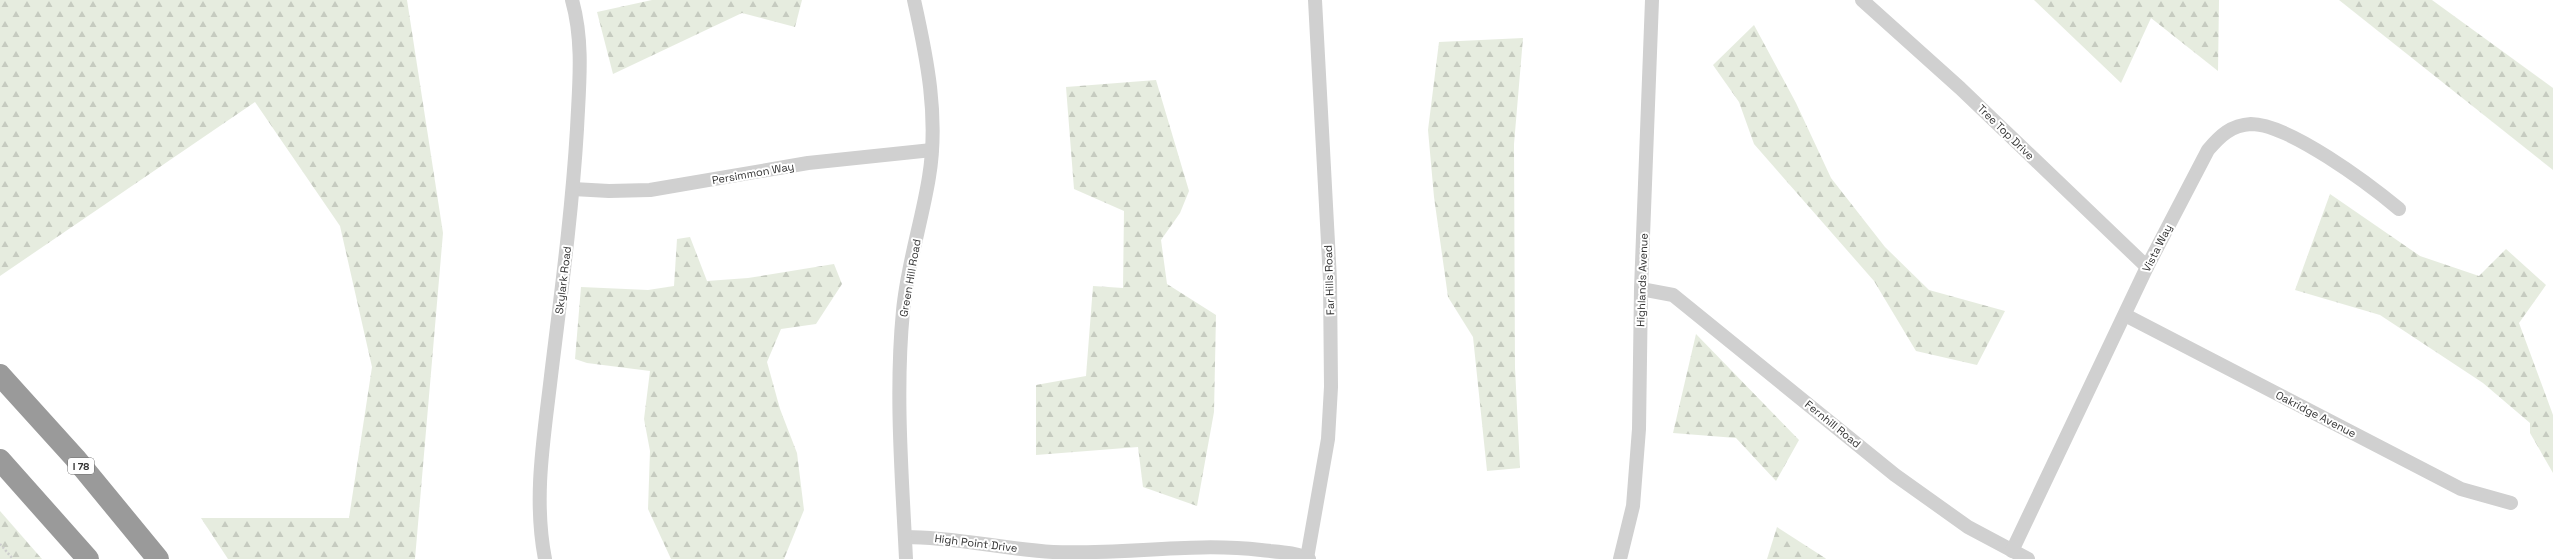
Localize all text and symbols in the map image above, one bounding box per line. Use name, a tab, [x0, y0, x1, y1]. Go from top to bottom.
street label: Tree Top Drive	[1975, 101, 2037, 163]
street label: Persimmon Way	[711, 159, 795, 187]
street label: Vista Way	[2139, 222, 2175, 274]
street label: Highlands Avenue	[1633, 233, 1651, 327]
street label: Green Hill Road	[896, 238, 924, 318]
street label: Skylark Road	[552, 245, 574, 315]
street label: Far Hills Road	[1321, 245, 1337, 315]
street label: Oakridge Avenue	[2273, 388, 2359, 440]
street label: Fernhill Road	[1802, 397, 1864, 451]
road number: I 78	[68, 458, 94, 474]
street label: High Point Drive	[934, 531, 1018, 555]

